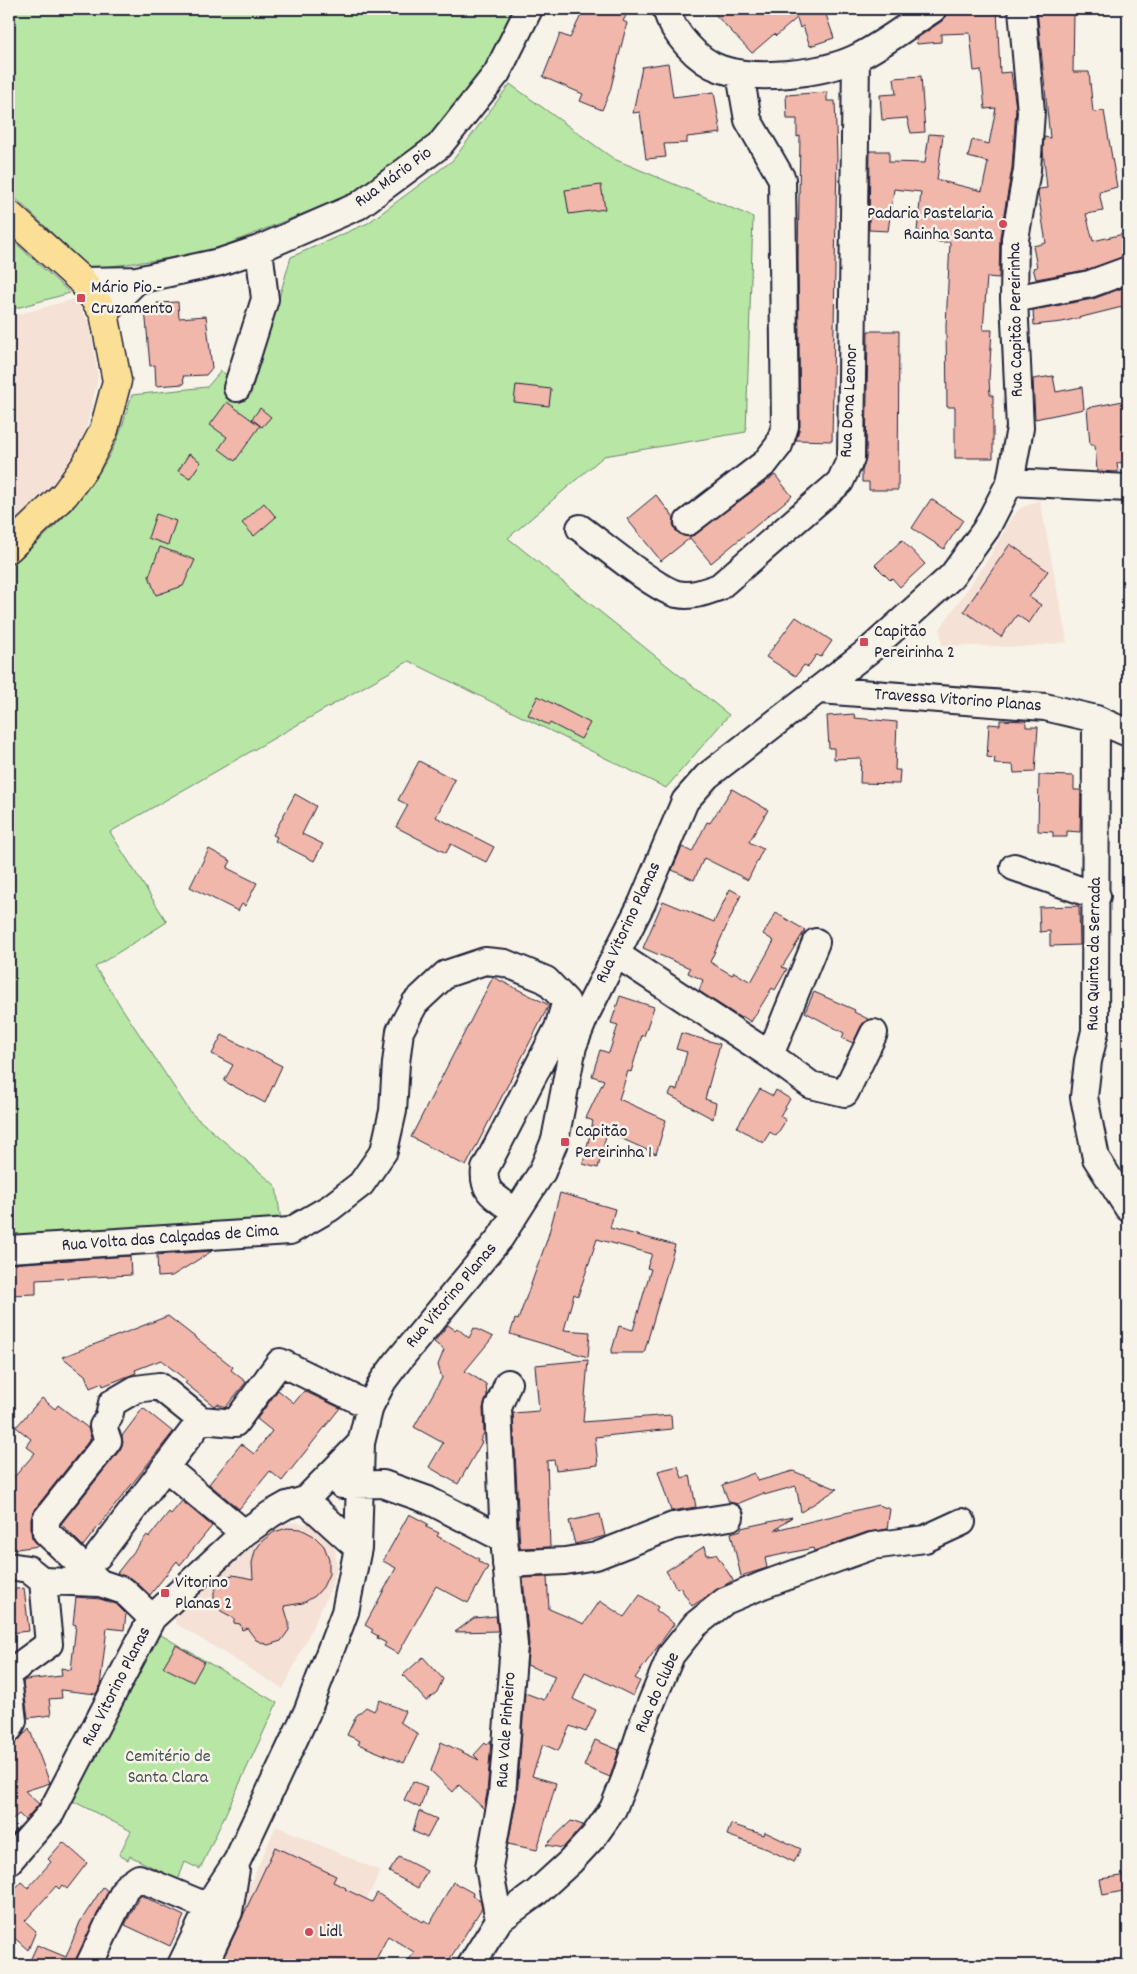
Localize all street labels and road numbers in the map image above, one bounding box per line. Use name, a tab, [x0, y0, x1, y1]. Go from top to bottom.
street label: Rua Mário Pio	[350, 141, 438, 215]
street label: Rua Capitão Pereirinha	[1003, 242, 1031, 398]
street label: Rua Dona Leonor	[835, 343, 865, 458]
street label: Travessa Vitorino Planas	[873, 683, 1043, 719]
street label: Rua Vitorino Planas	[590, 858, 668, 988]
street label: Rua Quinta da Serrada	[1081, 876, 1109, 1031]
street label: Rua Volta das Calçadas de Cima	[61, 1219, 280, 1259]
street label: Rua Vitorino Planas	[400, 1238, 504, 1354]
street label: Rua Vitorino Planas	[76, 1623, 158, 1751]
street label: Rua do Clube	[629, 1648, 687, 1738]
street label: Rua Vale Pinheiro	[490, 1671, 524, 1789]

